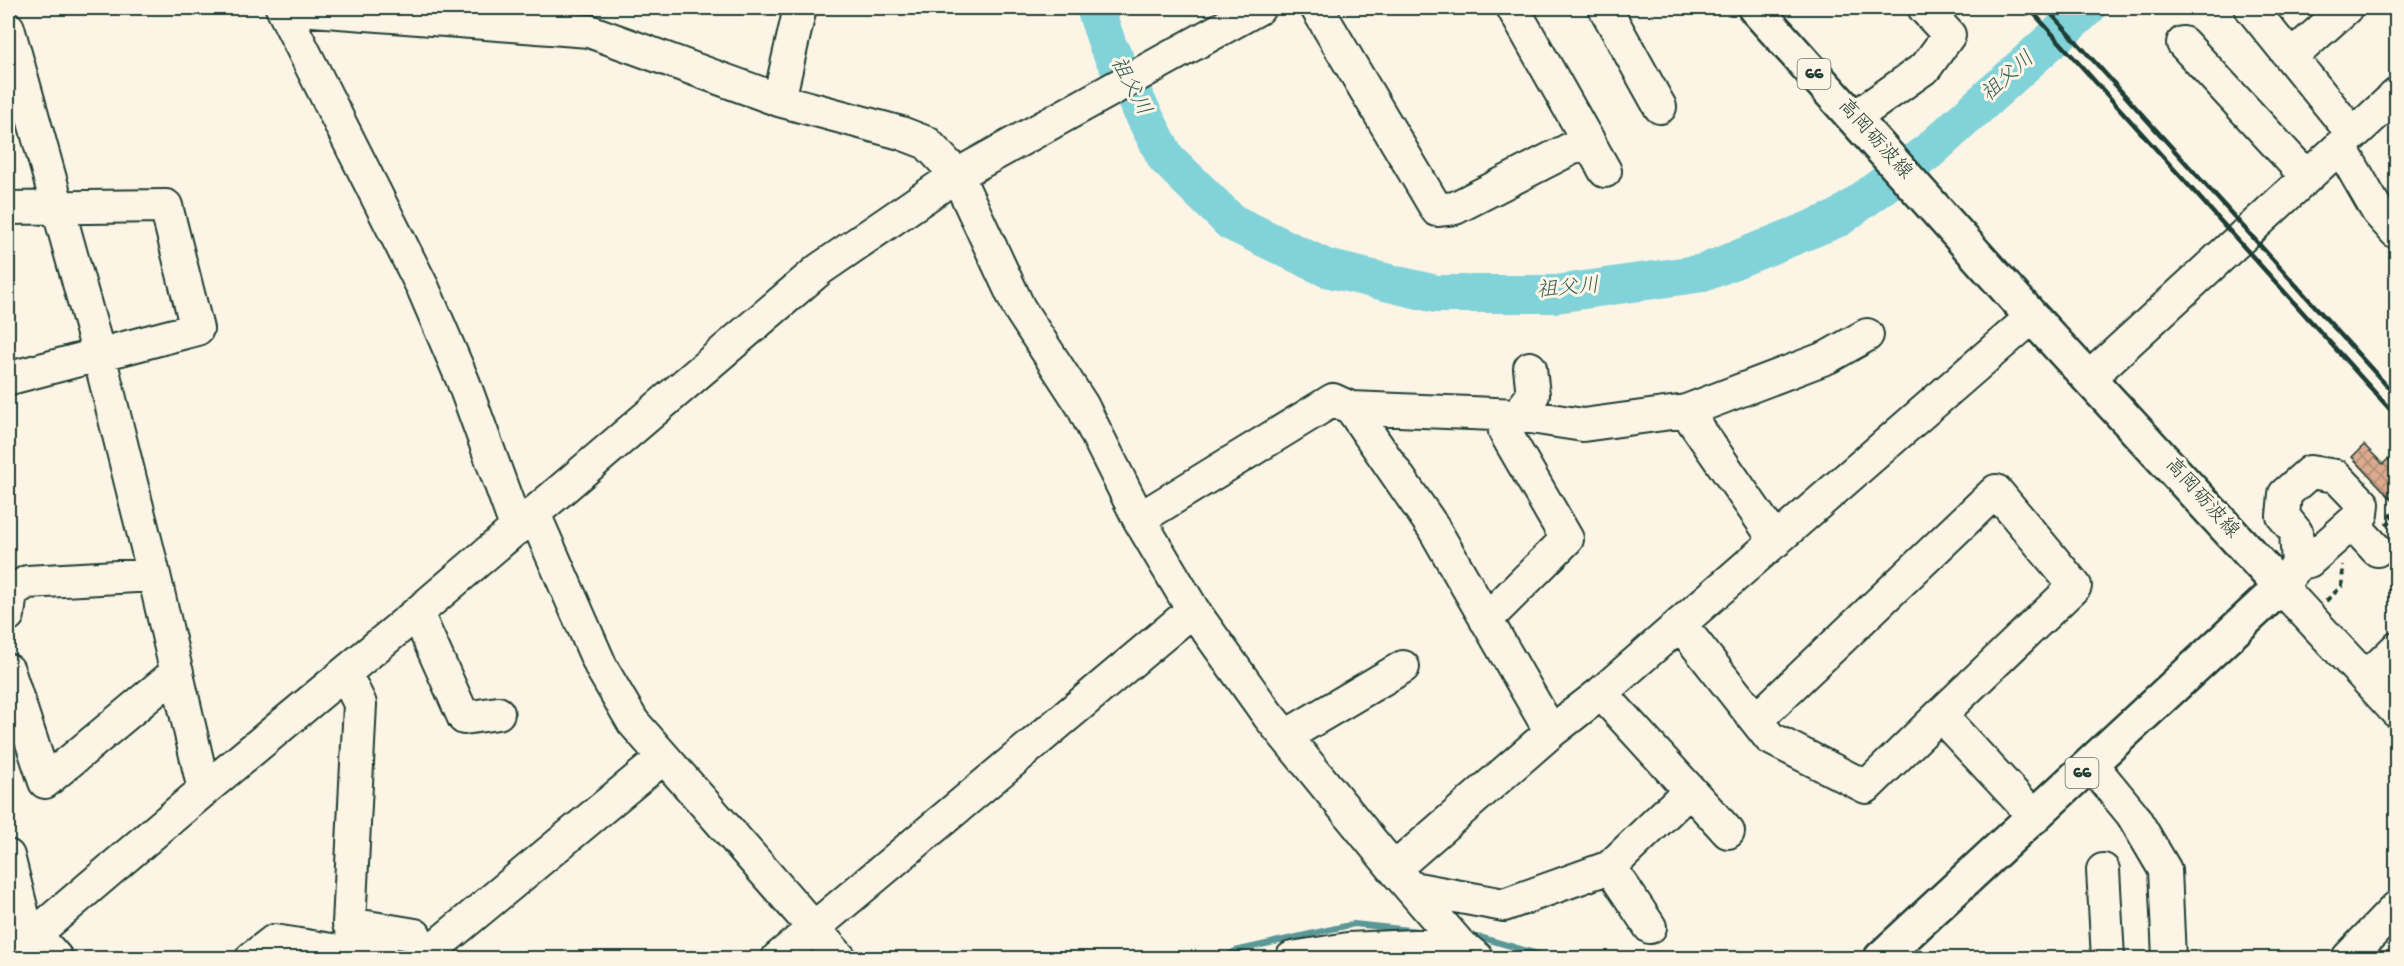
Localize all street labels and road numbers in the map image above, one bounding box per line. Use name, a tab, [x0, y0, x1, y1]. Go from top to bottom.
road number: 66	[1798, 59, 1830, 89]
street label: 高岡砺波線	[1832, 94, 1917, 185]
street label: 高岡砺波線	[2159, 453, 2244, 544]
road number: 66	[2066, 758, 2098, 788]

